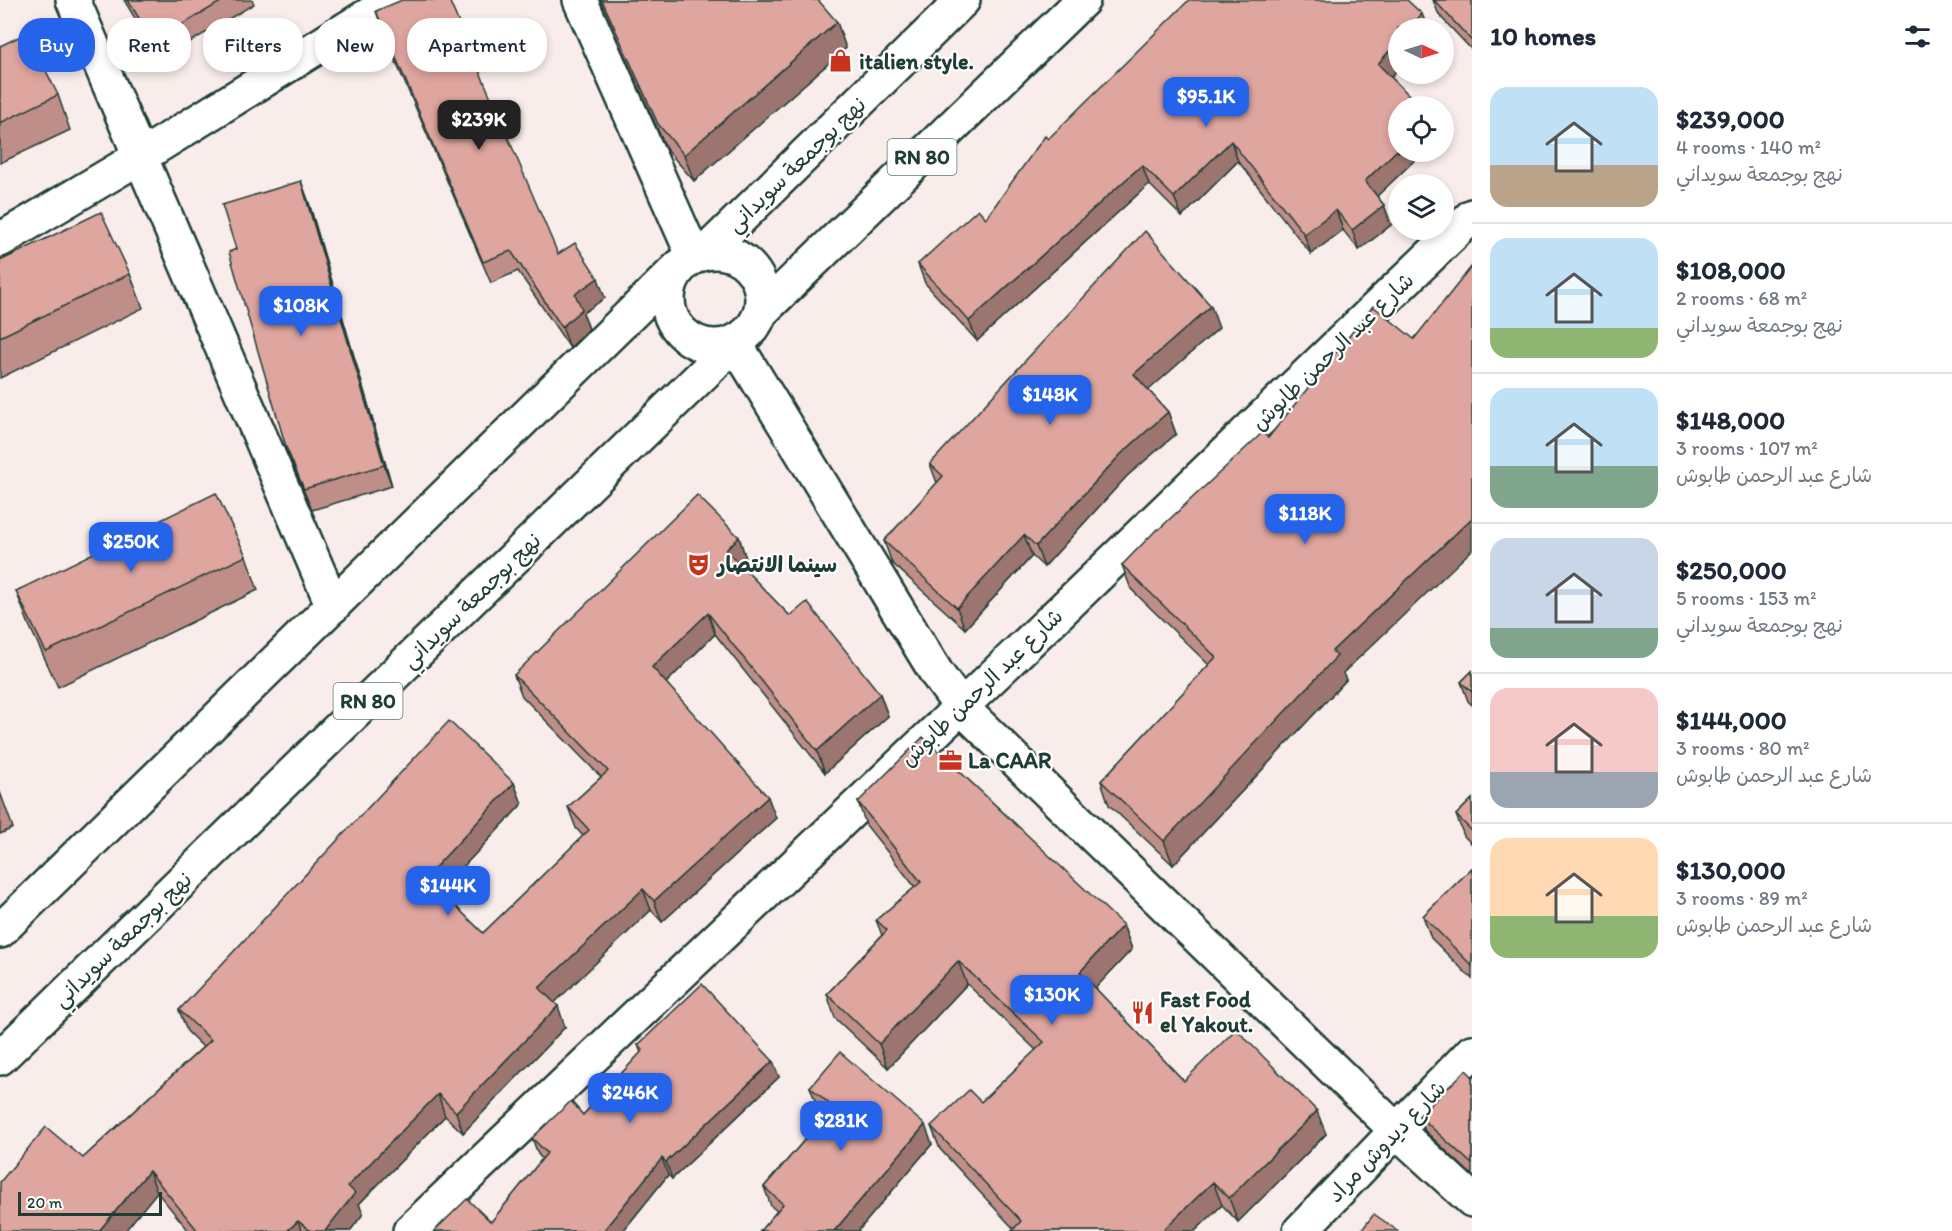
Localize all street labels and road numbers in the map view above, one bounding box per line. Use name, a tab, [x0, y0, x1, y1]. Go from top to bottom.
street label: نهج بوجمعة سويداني	[721, 91, 876, 242]
road number: RN 80	[888, 139, 956, 175]
street label: شارع عبد الرحمن طابوش	[1245, 267, 1421, 438]
street label: نهج بوجمعة سويداني	[396, 527, 551, 678]
street label: شارع عبد الرحمن طابوش	[894, 603, 1070, 774]
road number: RN 80	[334, 683, 403, 719]
street label: نهج بوجمعة سويداني	[47, 866, 202, 1017]
street label: شارع ديدوش مراد	[1321, 1075, 1453, 1209]

